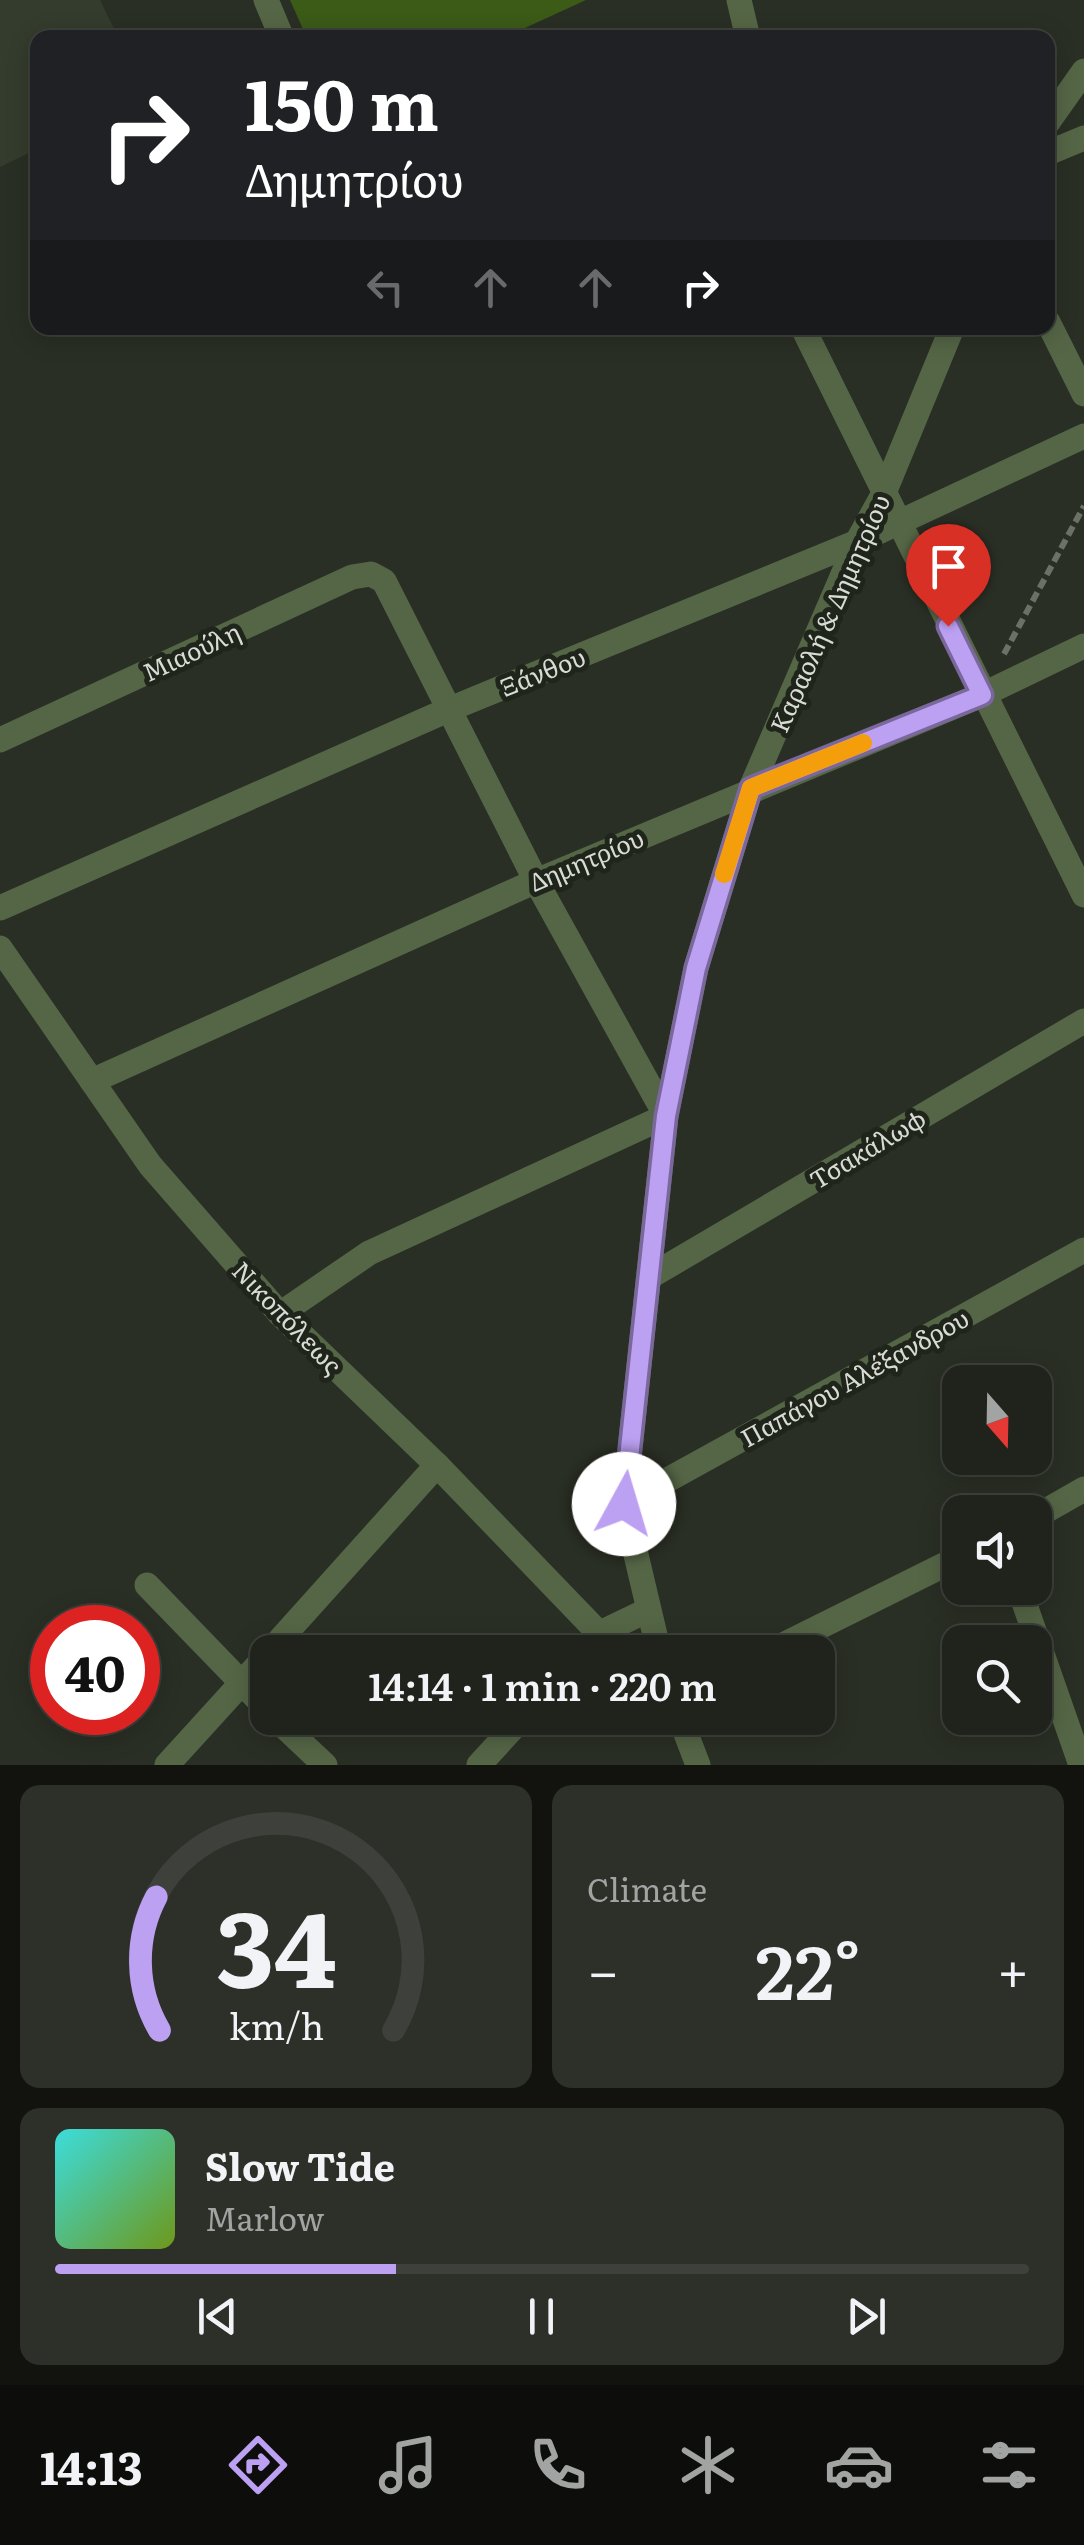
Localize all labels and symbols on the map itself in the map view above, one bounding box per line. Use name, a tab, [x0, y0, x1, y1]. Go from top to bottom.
street label: Καραολή & Δημητρίου	[760, 488, 898, 738]
pin	[906, 524, 991, 627]
street label: Μιαούλη	[136, 612, 246, 690]
street label: Ξάνθου	[494, 637, 590, 705]
street label: Δημητρίου	[523, 818, 649, 900]
street label: Τσακάλωφ	[802, 1099, 932, 1197]
street label: Νικοπόλεως	[224, 1252, 352, 1382]
street label: Παπάγου Αλέξανδρου	[733, 1299, 975, 1455]
north arrow	[942, 1365, 1052, 1475]
position arrow	[572, 1452, 676, 1556]
speed limit sign: 40	[30, 1605, 160, 1735]

